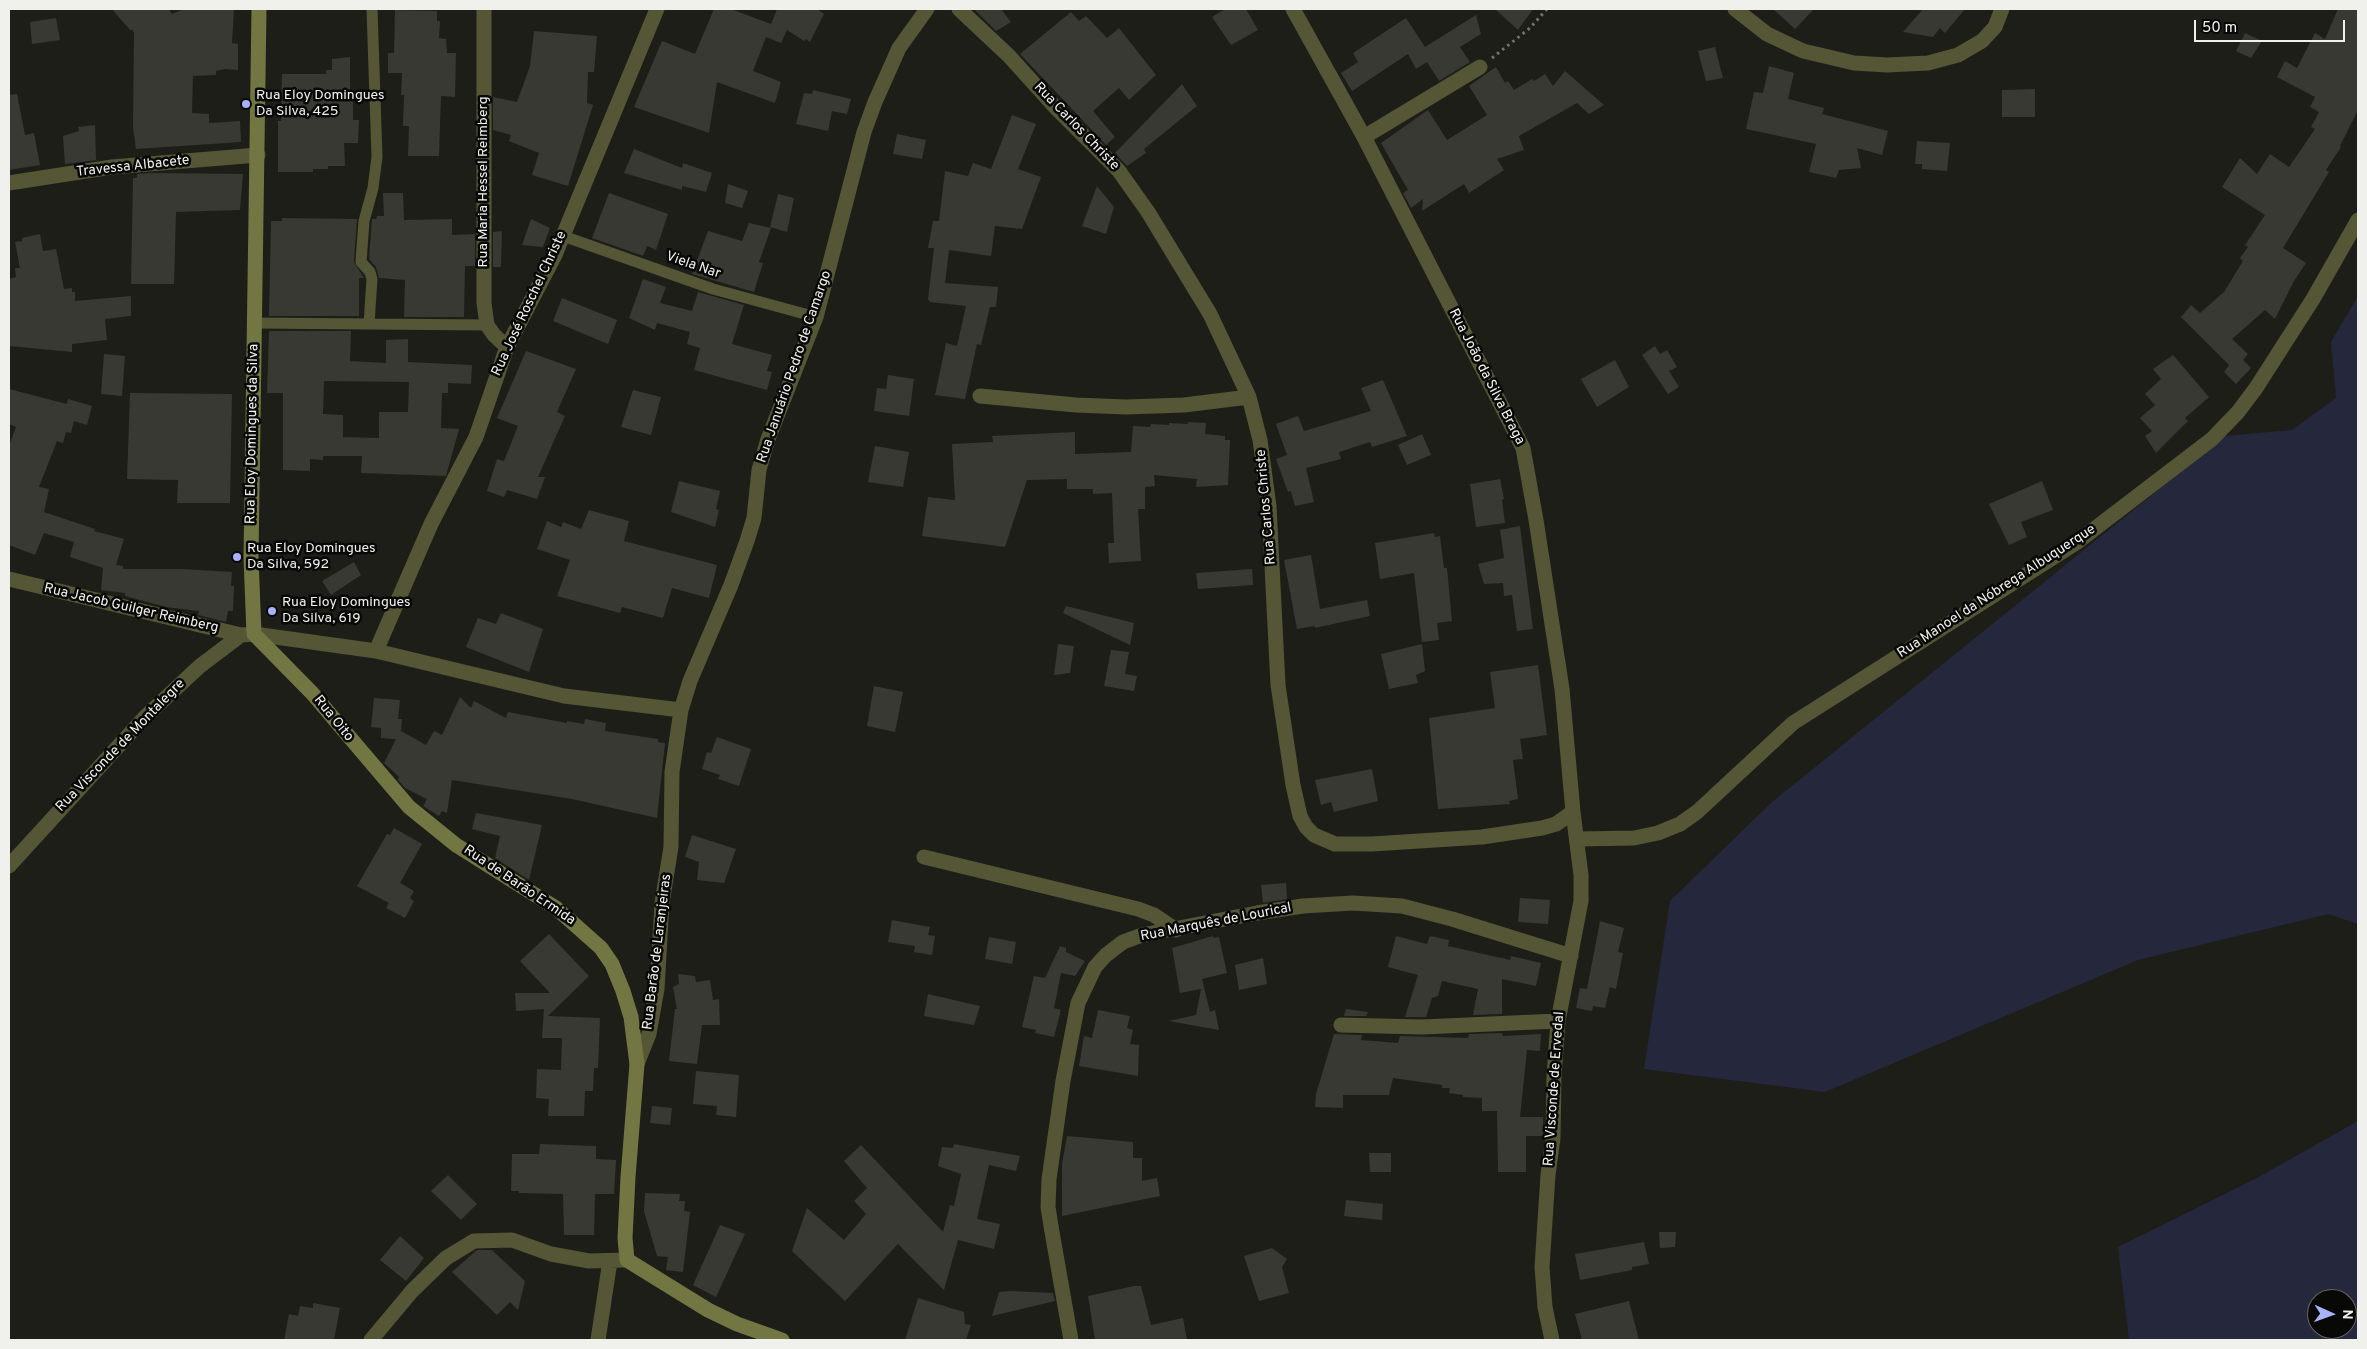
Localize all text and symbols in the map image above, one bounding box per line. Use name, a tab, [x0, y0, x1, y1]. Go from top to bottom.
scale bar	[2197, 10, 2348, 42]
text: 50 m	[2202, 19, 2237, 38]
street label: Rua Carlos Christe	[1030, 79, 1122, 175]
place label: Rua Eloy Domingues Da Silva, 425	[256, 88, 385, 120]
street label: Rua Maria Hessel Reimberg	[476, 96, 492, 268]
marker: Rua Eloy Domingues Da Silva, 425	[240, 98, 252, 110]
street label: Travessa Albacete	[76, 153, 190, 181]
street label: Rua José Roschel Christe	[489, 229, 571, 379]
street label: Viela Nar	[663, 249, 723, 283]
street label: Rua Januário Pedro de Camargo	[754, 269, 836, 465]
street label: Rua João da Silva Braga	[1444, 306, 1528, 448]
street label: Rua Eloy Domingues da Silva	[243, 344, 263, 524]
street label: Rua Carlos Christe	[1254, 448, 1280, 566]
street label: Rua Manoel da Nóbrega Albuquerque	[1895, 522, 2099, 662]
place label: Rua Eloy Domingues Da Silva, 592	[247, 541, 376, 574]
marker: Rua Eloy Domingues Da Silva, 592	[231, 551, 243, 563]
street label: Rua Jacob Guilger Reimberg	[42, 581, 220, 637]
place label: Rua Eloy Domingues Da Silva, 619	[282, 595, 411, 628]
marker: Rua Eloy Domingues Da Silva, 619	[266, 605, 278, 617]
street label: Rua Visconde de Montalegre	[53, 676, 189, 816]
street label: Rua Oito	[309, 693, 357, 745]
street label: Rua de Barão Ermida	[460, 842, 578, 930]
street label: Rua Barão de Laranjeiras	[640, 873, 676, 1031]
street label: Rua Marquês de Lourical	[1139, 900, 1293, 946]
street label: Rua Visconde de Ervedal	[1541, 1011, 1569, 1167]
north arrow	[2307, 1289, 2357, 1339]
text: N	[2338, 1309, 2355, 1320]

